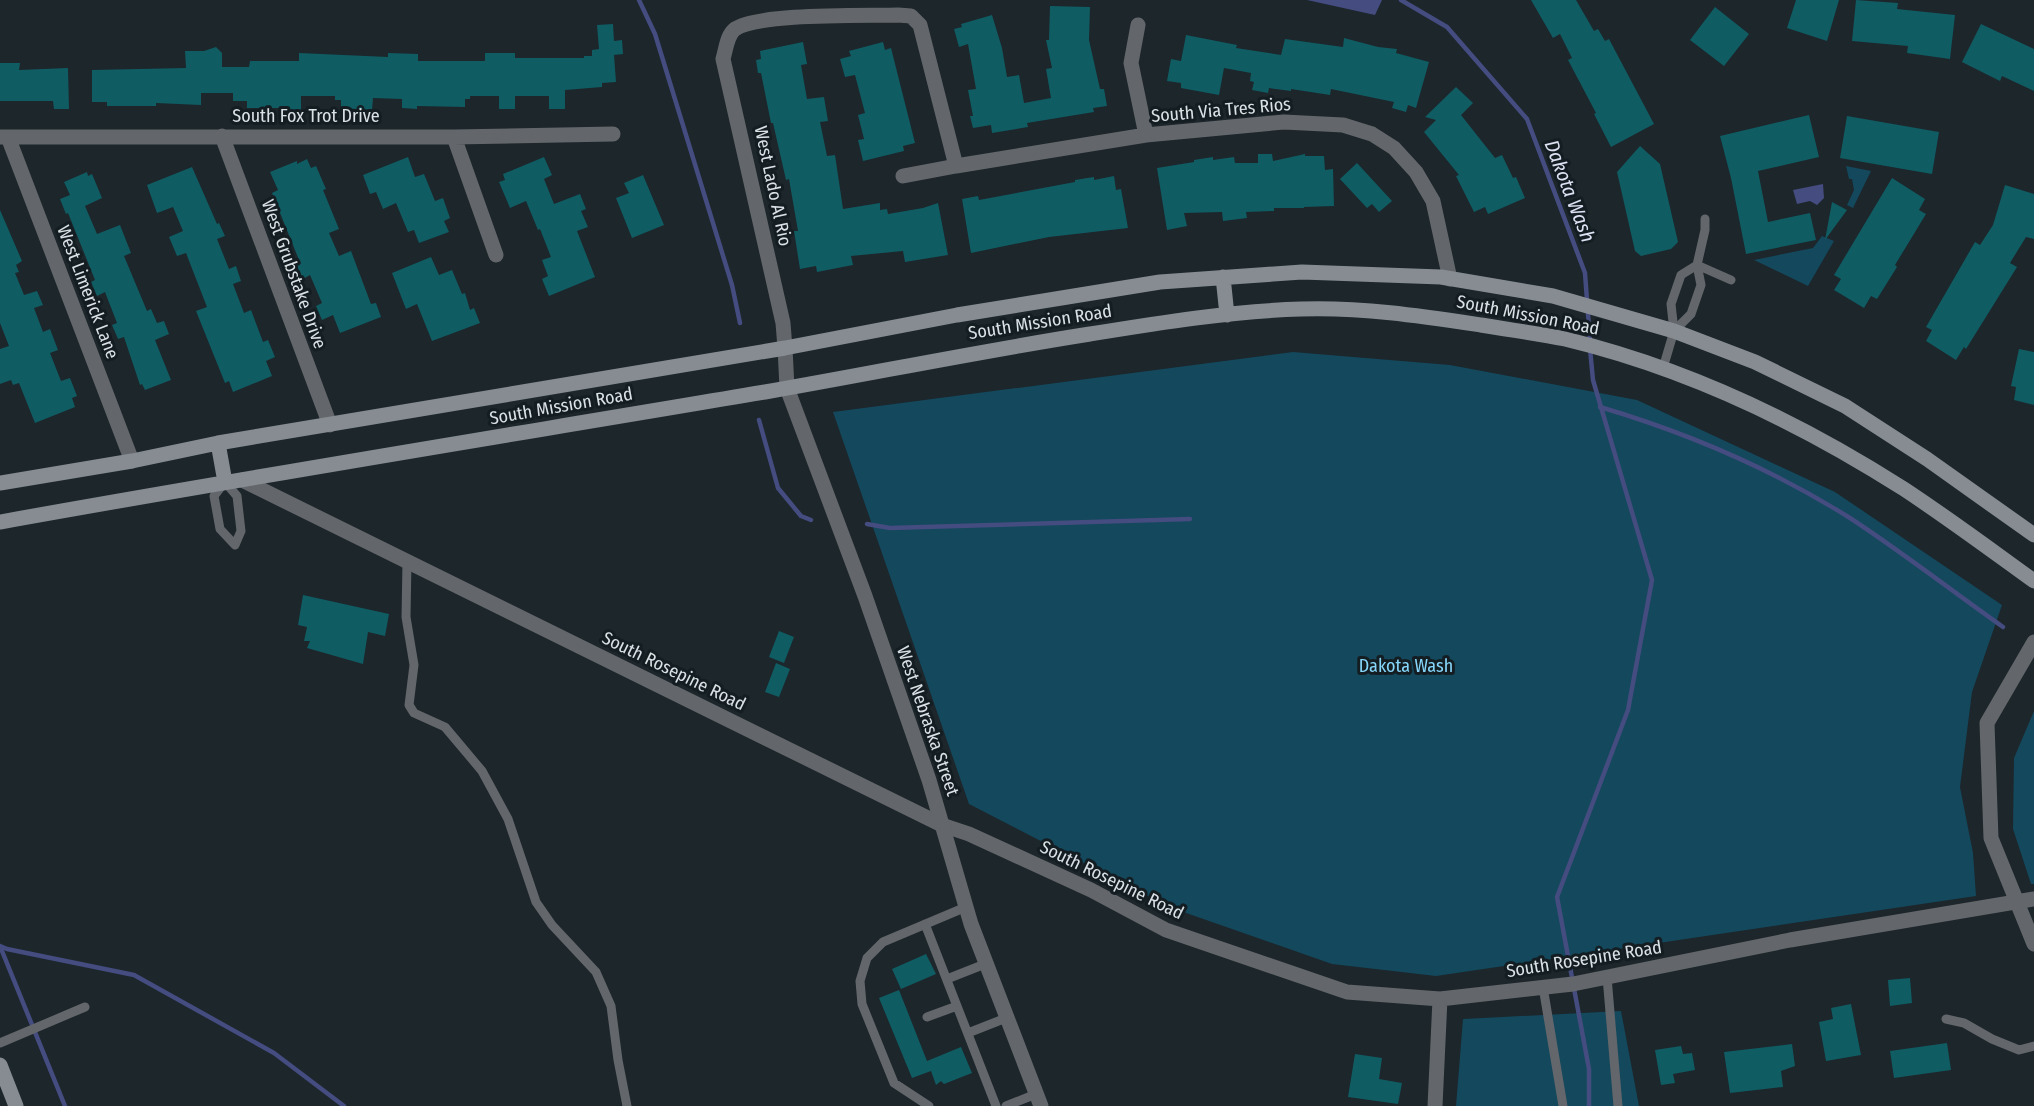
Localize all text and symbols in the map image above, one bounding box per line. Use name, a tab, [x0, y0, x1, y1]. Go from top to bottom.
street label: South Via Tres Rios	[1150, 93, 1292, 127]
street label: South Fox Trot Drive	[232, 105, 380, 127]
street label: West Lado Al Rio	[750, 124, 796, 248]
water label: Dakota Wash	[1540, 137, 1600, 245]
street label: West Grubstake Drive	[257, 196, 331, 352]
street label: West Limerick Lane	[52, 222, 124, 362]
street label: South Mission Road	[1455, 290, 1601, 340]
street label: South Mission Road	[967, 300, 1113, 344]
street label: South Mission Road	[488, 383, 634, 429]
street label: South Rosepine Road	[599, 627, 749, 715]
street label: West Nebraska Street	[892, 643, 964, 799]
park label: Dakota Wash	[1359, 655, 1453, 677]
street label: South Rosepine Road	[1037, 836, 1187, 924]
street label: South Rosepine Road	[1505, 936, 1663, 982]

